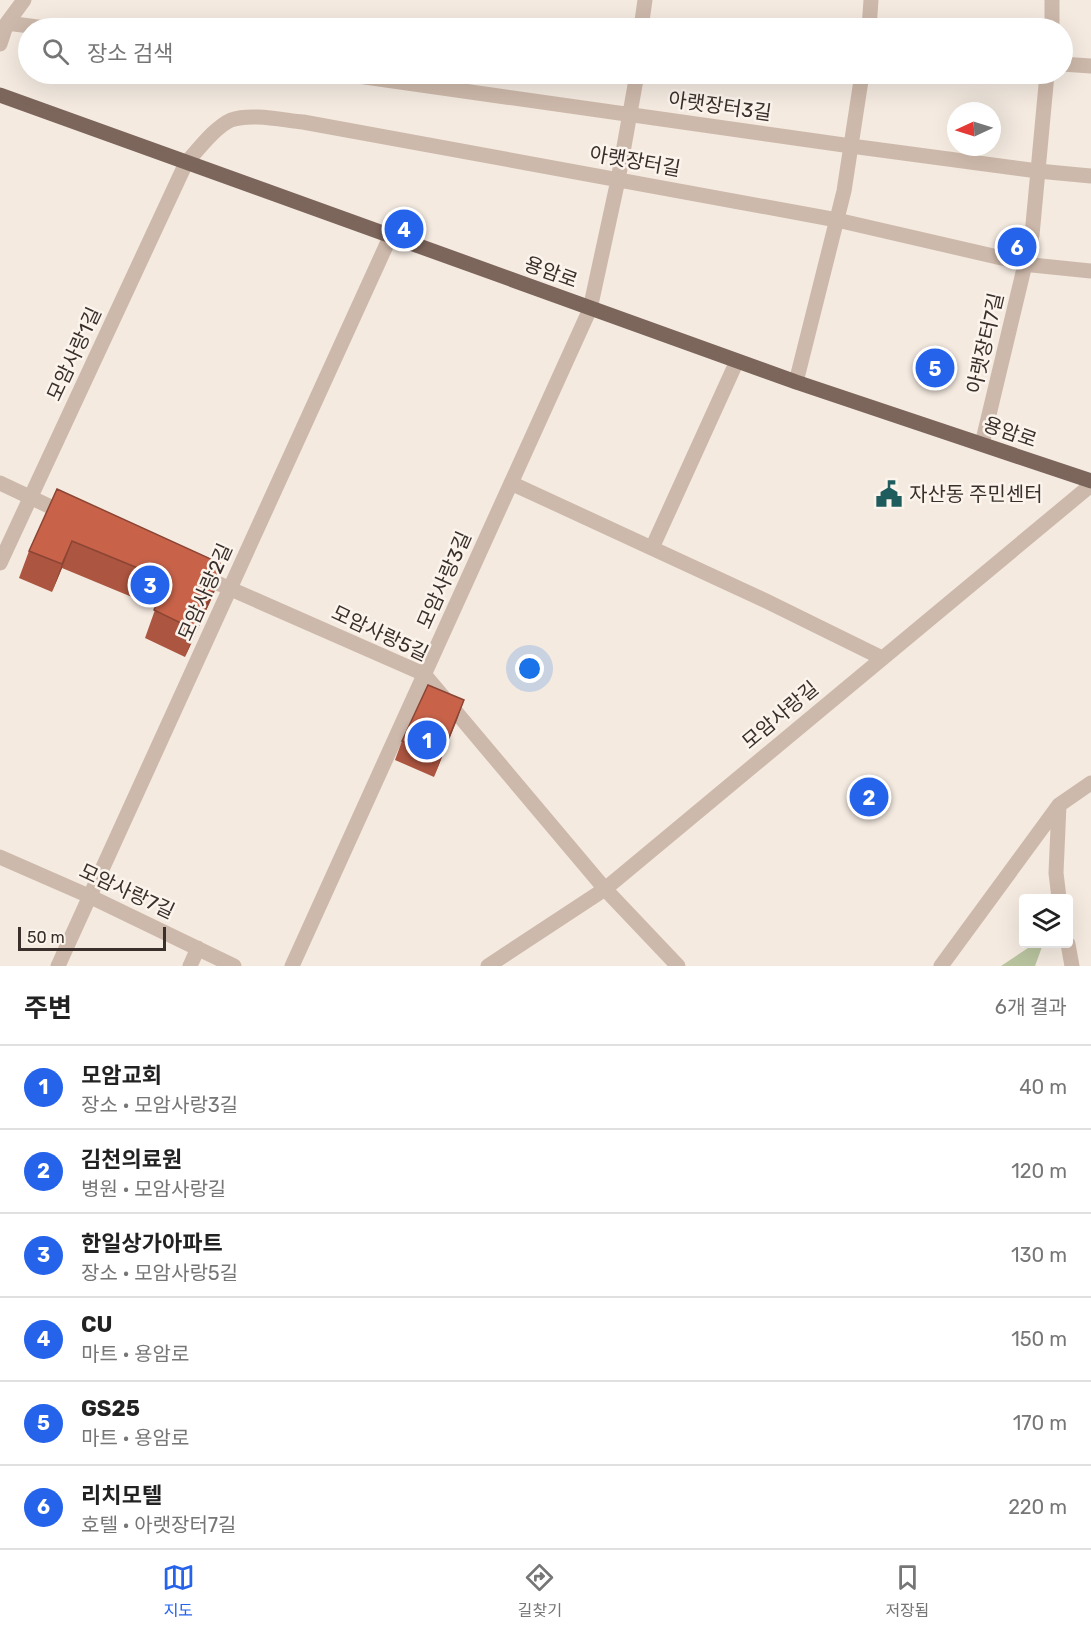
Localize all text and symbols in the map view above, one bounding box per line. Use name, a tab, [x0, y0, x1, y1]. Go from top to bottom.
search box	[18, 18, 1073, 84]
icon: search	[39, 35, 72, 68]
text: 장소 검색	[87, 40, 173, 67]
street label: 아랫장터3길	[667, 87, 773, 125]
north arrow	[947, 102, 1001, 156]
street label: 아랫장터길	[588, 141, 682, 181]
pin: 4	[384, 206, 424, 252]
pin: 6	[998, 224, 1036, 270]
street label: 용암로	[521, 251, 581, 293]
street label: 아랫장터7길	[962, 290, 1008, 396]
street label: 모암사랑1길	[42, 303, 106, 405]
pin: 5	[916, 346, 954, 391]
street label: 용암로	[980, 412, 1040, 452]
public building icon: 자산동 주민센터	[874, 479, 904, 509]
place label: 자산동 주민센터	[909, 482, 1043, 506]
street label: 모암사랑3길	[412, 528, 476, 632]
street label: 모암사랑2길	[173, 540, 237, 644]
pin: 3	[130, 562, 170, 608]
street label: 모암사랑5길	[328, 600, 432, 666]
your location	[515, 654, 544, 683]
street label: 모암사랑길	[737, 676, 823, 754]
pin: 1	[408, 718, 446, 762]
pin: 2	[850, 774, 888, 820]
street label: 모암사랑7길	[76, 859, 178, 923]
map controls	[1019, 894, 1073, 948]
button: layers	[1019, 894, 1073, 948]
scale bar	[18, 924, 166, 952]
text: 50 m	[27, 928, 65, 947]
text: 주변	[24, 993, 72, 1024]
text: 6개 결과	[995, 995, 1067, 1019]
text: 모암교회	[81, 1062, 162, 1089]
text: 1	[39, 1075, 48, 1099]
text: 40 m	[1019, 1075, 1067, 1099]
text: 장소 · 모암사랑3길	[81, 1093, 238, 1117]
text: 김천의료원	[81, 1146, 182, 1173]
text: 2	[37, 1159, 50, 1183]
text: 120 m	[1011, 1159, 1067, 1183]
text: 병원 · 모암사랑길	[81, 1177, 226, 1201]
text: 한일상가아파트	[81, 1230, 223, 1257]
text: 3	[37, 1243, 50, 1267]
text: 130 m	[1011, 1243, 1067, 1267]
text: 장소 · 모암사랑5길	[81, 1261, 238, 1285]
text: CU	[81, 1311, 112, 1338]
text: 4	[37, 1327, 50, 1351]
text: 150 m	[1011, 1327, 1067, 1351]
text: 마트 · 용암로	[81, 1342, 189, 1366]
text: GS25	[81, 1395, 140, 1422]
text: 5	[37, 1411, 50, 1435]
text: 170 m	[1013, 1411, 1067, 1435]
text: 마트 · 용암로	[81, 1426, 189, 1450]
text: 리치모텔	[81, 1482, 162, 1509]
text: 6	[37, 1495, 50, 1519]
text: 220 m	[1008, 1495, 1067, 1519]
text: 호텔 · 아랫장터7길	[81, 1513, 236, 1537]
tab: 지도	[162, 1561, 195, 1621]
tab: 길찾기	[518, 1561, 562, 1621]
tab: 저장됨	[885, 1561, 929, 1621]

